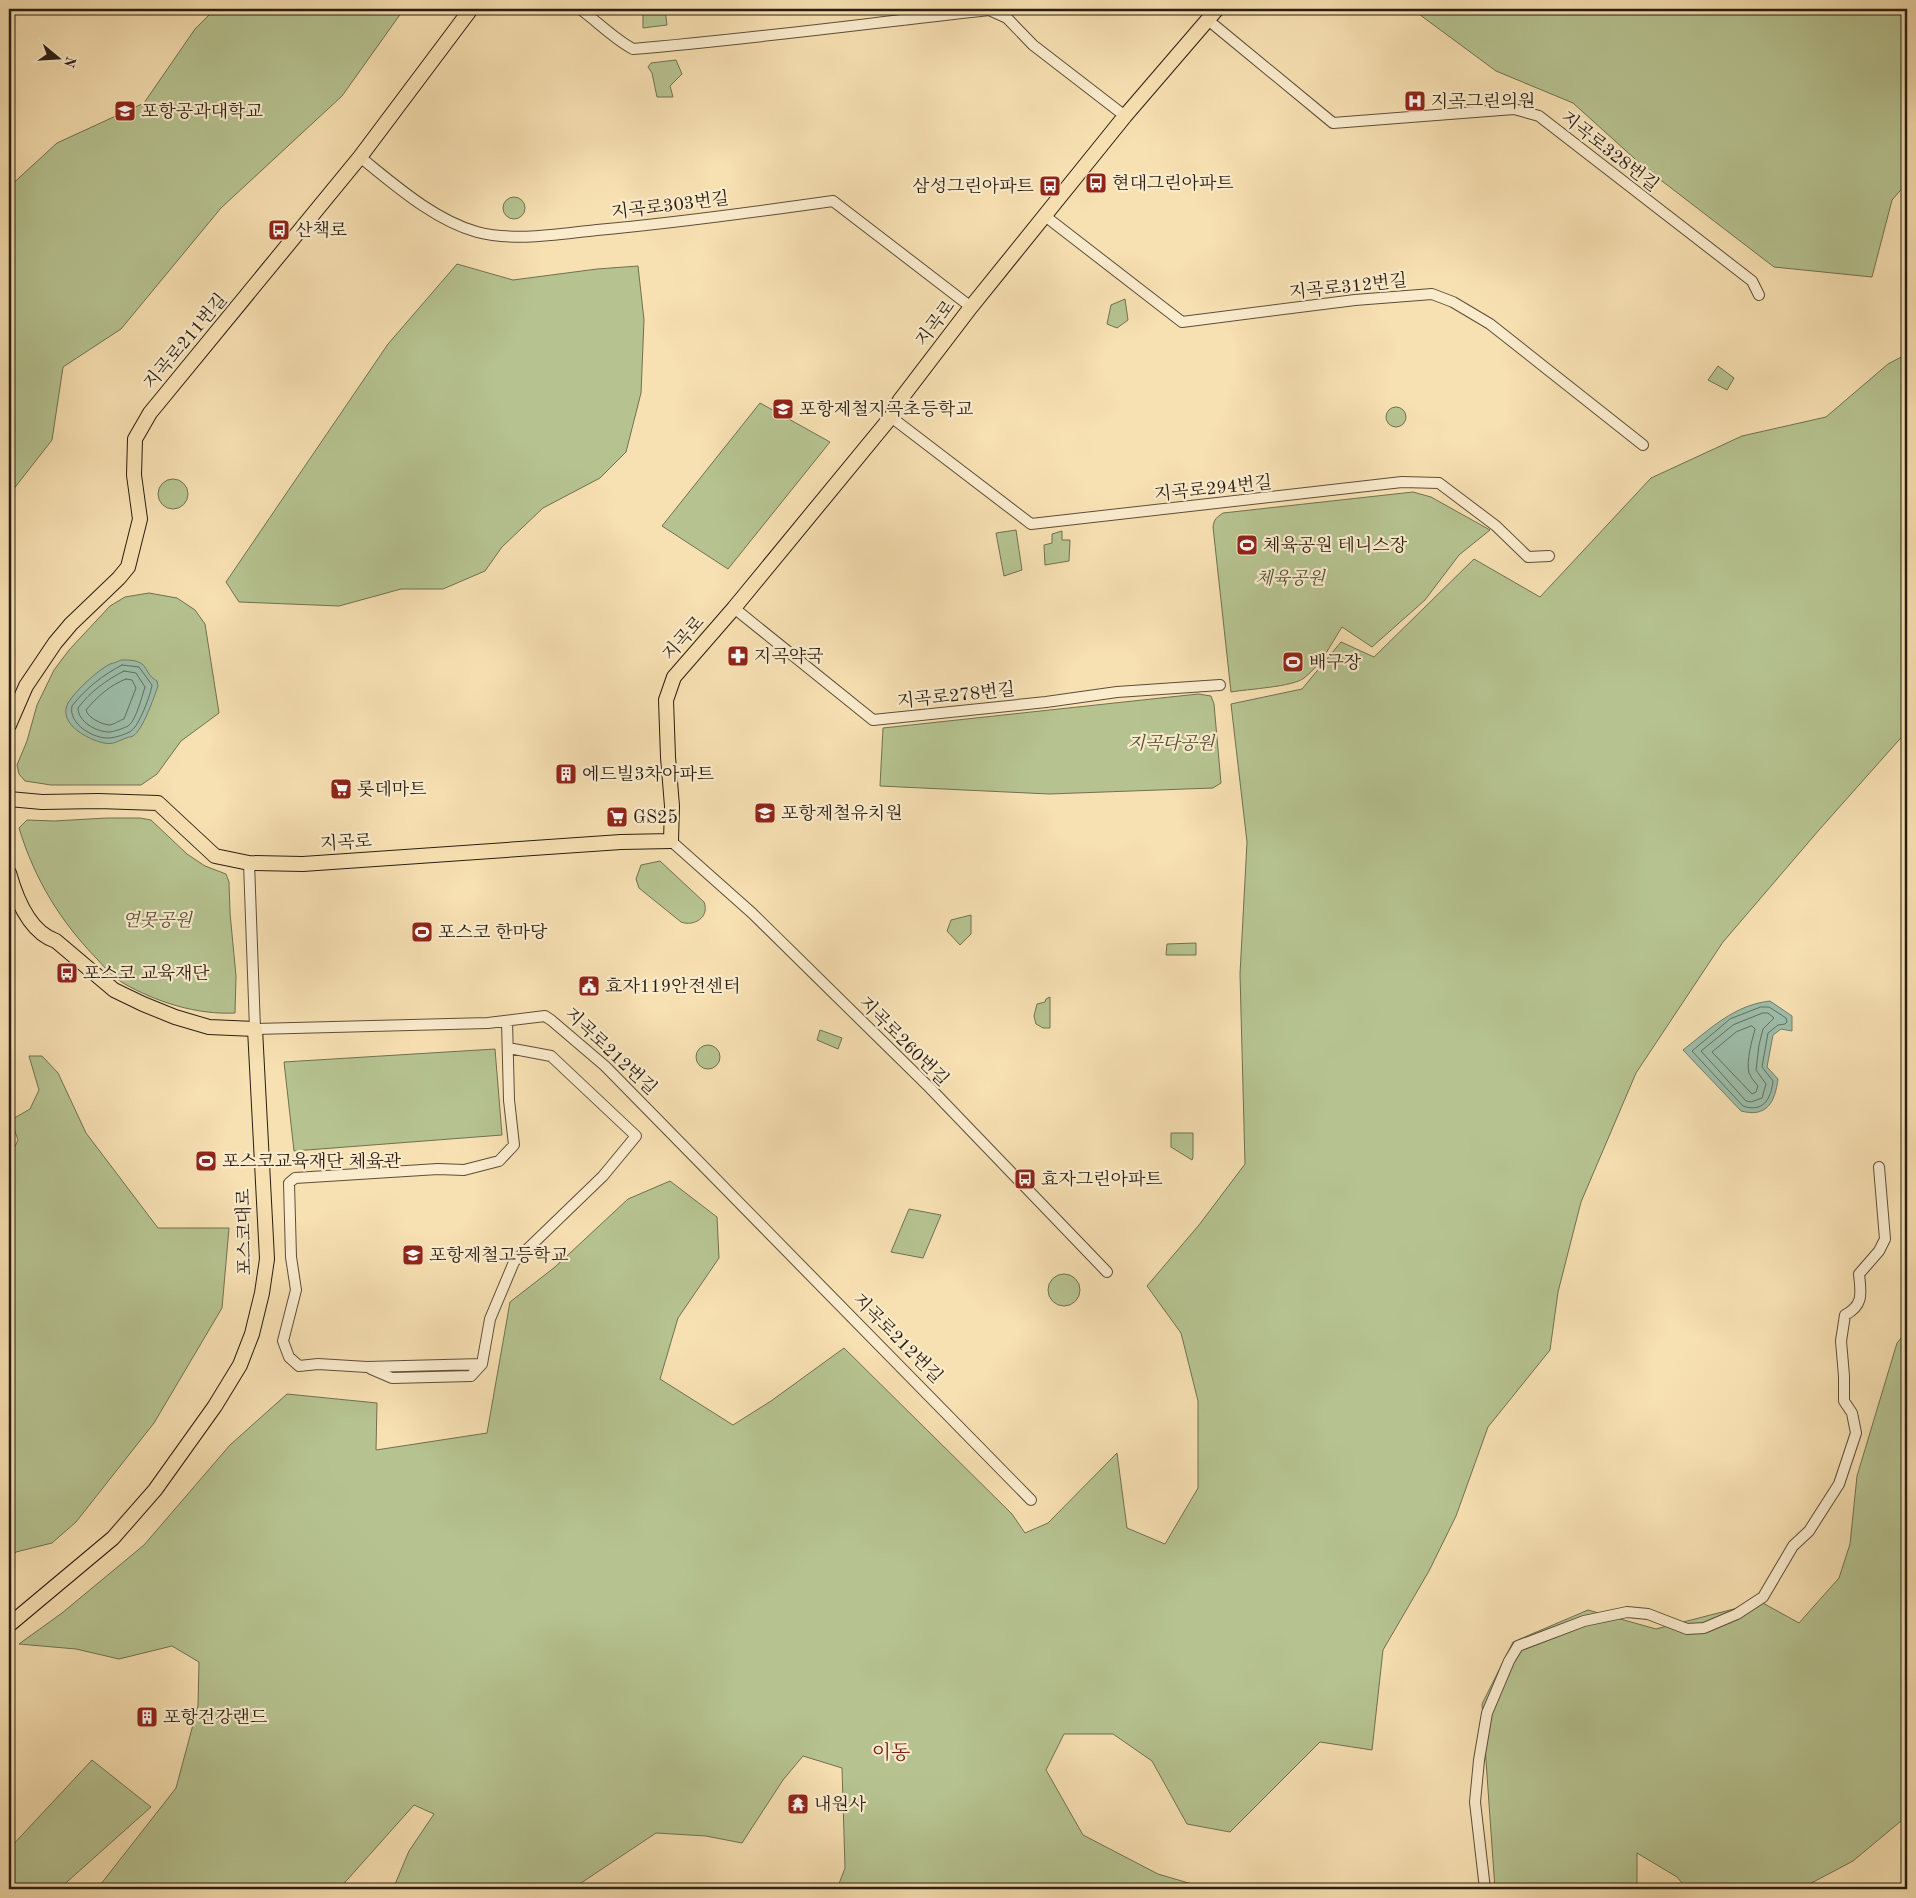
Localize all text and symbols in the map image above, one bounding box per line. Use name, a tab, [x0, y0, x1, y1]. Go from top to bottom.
north arrow	[32, 32, 82, 82]
text: N	[61, 54, 78, 69]
hospital icon: 지곡그린의원	[1403, 89, 1427, 113]
place label: 지곡그린의원	[1431, 92, 1535, 111]
school or university icon: 포항공과대학교	[113, 99, 137, 123]
place label: 포항공과대학교	[141, 102, 263, 121]
street label: 지곡로328번길	[1557, 108, 1662, 195]
bus stop icon: 현대그린아파트	[1084, 171, 1108, 195]
bus stop icon: 삼성그린아파트	[1038, 174, 1062, 198]
place label: 현대그린아파트	[1112, 174, 1234, 193]
place label: 삼성그린아파트	[912, 177, 1035, 196]
street label: 지곡로303번길	[610, 189, 730, 222]
bus stop icon: 산책로	[267, 218, 291, 242]
place label: 산책로	[295, 220, 347, 240]
street label: 지곡로312번길	[1288, 271, 1408, 302]
street label: 지곡로211번길	[140, 290, 231, 393]
street label: 지곡로	[912, 297, 959, 350]
school or university icon: 포항제철지곡초등학교	[771, 397, 795, 421]
place label: 포항제철지곡초등학교	[799, 400, 973, 419]
street label: 지곡로294번길	[1153, 473, 1273, 504]
sports icon: 체육공원 테니스장	[1235, 533, 1259, 557]
place label: 체육공원 테니스장	[1263, 536, 1408, 555]
park label: 체육공원	[1255, 568, 1326, 588]
street label: 지곡로	[659, 613, 708, 664]
pharmacy icon: 지곡약국	[726, 644, 750, 668]
place label: 지곡약국	[754, 647, 824, 666]
sports icon: 배구장	[1281, 650, 1305, 674]
place label: 배구장	[1309, 653, 1362, 672]
street label: 지곡로278번길	[896, 680, 1016, 711]
park label: 지곡다공원	[1128, 733, 1216, 753]
building icon: 에드빌3차아파트	[554, 762, 578, 786]
place label: 에드빌3차아파트	[582, 764, 715, 784]
supermarket icon: 롯데마트	[329, 777, 353, 801]
place label: 롯데마트	[357, 780, 427, 799]
school or university icon: 포항제철유치원	[753, 801, 777, 825]
place label: 포항제철유치원	[781, 804, 903, 823]
supermarket icon: GS25	[605, 805, 629, 829]
place label: GS25	[633, 809, 678, 827]
street label: 지곡로	[319, 831, 373, 854]
park label: 연못공원	[122, 910, 193, 930]
sports icon: 포스코 한마당	[410, 920, 434, 944]
place label: 포스코 한마당	[438, 923, 548, 942]
bus stop icon: 포스코 교육재단	[55, 961, 79, 985]
place label: 포스코 교육재단	[83, 964, 210, 983]
public building icon: 효자119안전센터	[577, 974, 601, 998]
place label: 효자119안전센터	[605, 977, 741, 996]
street label: 지곡로260번길	[855, 993, 952, 1090]
street label: 지곡로212번길	[561, 1004, 660, 1099]
sports icon: 포스코교육재단 체육관	[194, 1149, 218, 1173]
place label: 포스코교육재단 체육관	[222, 1152, 402, 1171]
bus stop icon: 효자그린아파트	[1013, 1167, 1037, 1191]
place label: 효자그린아파트	[1041, 1170, 1163, 1189]
street label: 포스코대로	[234, 1188, 255, 1276]
school or university icon: 포항제철고등학교	[401, 1243, 425, 1267]
place label: 포항제철고등학교	[429, 1246, 569, 1265]
street label: 지곡로212번길	[849, 1290, 946, 1387]
building icon: 포항건강랜드	[135, 1705, 159, 1729]
place label: 포항건강랜드	[163, 1708, 268, 1727]
district label: 이동	[872, 1742, 910, 1764]
temple icon: 내원사	[786, 1792, 810, 1816]
place label: 내원사	[814, 1795, 867, 1814]

